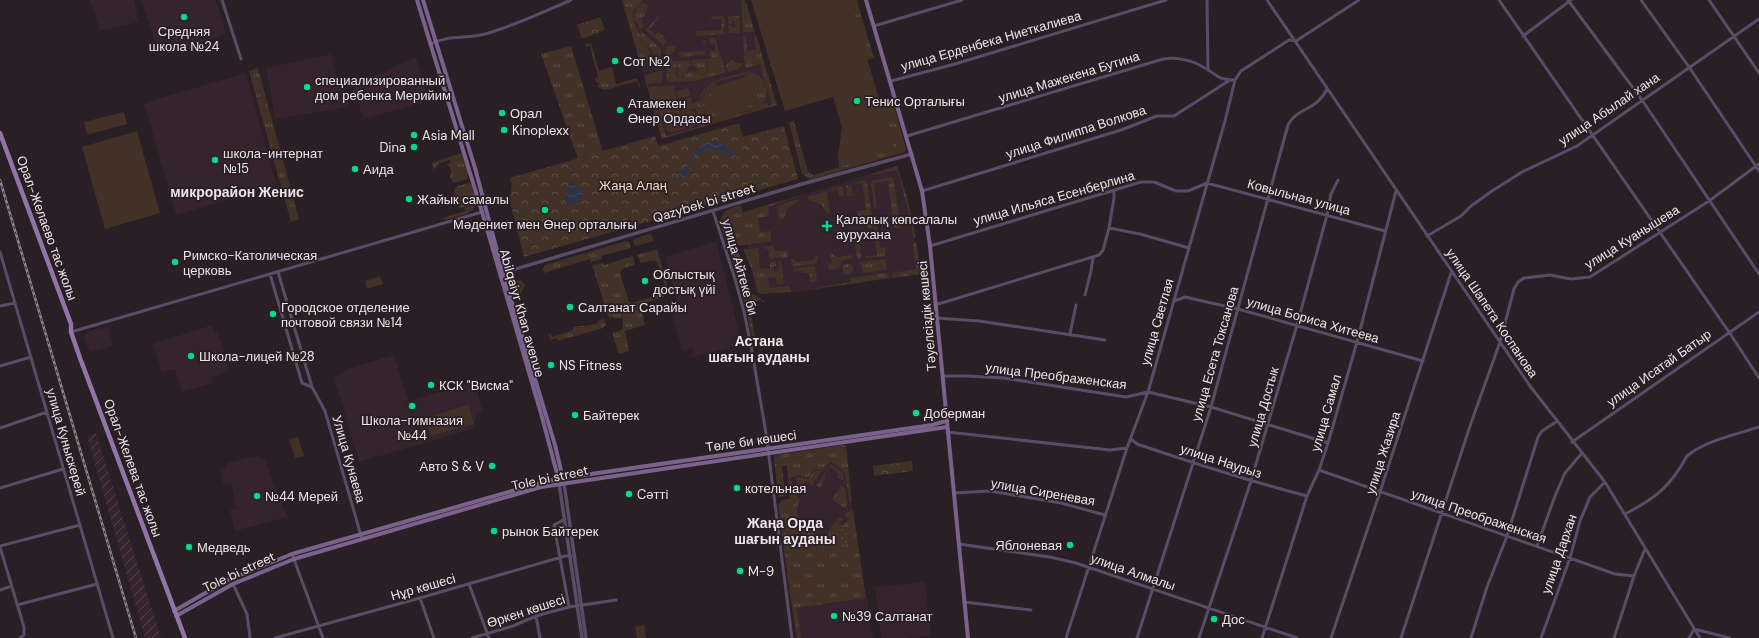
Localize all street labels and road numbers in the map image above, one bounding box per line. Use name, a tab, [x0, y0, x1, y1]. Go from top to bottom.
street label: улица Ерденбека Ниеткалиева	[899, 7, 1084, 75]
street label: улица Мажекена Бутина	[996, 47, 1142, 107]
street label: улица Абылай хана	[1555, 68, 1663, 149]
street label: улица Филиппа Волкова	[1004, 101, 1149, 163]
street label: Орал-Желаево тас жолы	[13, 153, 81, 303]
street label: улица Ильяса Есенберлина	[971, 167, 1137, 229]
street label: Ковыльная улица	[1246, 175, 1353, 219]
street label: Qazybek bi street	[651, 179, 757, 227]
street label: улица Куанышева	[1581, 201, 1683, 273]
street label: улица Айтеке би	[718, 217, 762, 317]
street label: улица Шапета Коспанова	[1442, 245, 1542, 382]
street label: Abilqaiyr Khan avenue	[496, 247, 548, 379]
street label: Тәуелсіздік көшесі	[914, 260, 940, 372]
street label: улица Светлая	[1136, 277, 1178, 367]
street label: улица Есета Токсанова	[1188, 284, 1243, 423]
street label: улица Бориса Хитеева	[1245, 293, 1382, 347]
street label: улица Исатай Батыр	[1603, 326, 1715, 410]
street label: улица Преображенская	[985, 359, 1127, 393]
street label: улица Достык	[1243, 365, 1283, 449]
street label: улица Самал	[1307, 372, 1345, 454]
street label: улица Куныскерей	[43, 386, 89, 498]
street label: Орал-Желева тас жолы	[100, 397, 166, 539]
street label: улица Жазира	[1362, 409, 1405, 497]
street label: Улица Кунаева	[328, 413, 370, 505]
street label: Төле би көшесі	[704, 426, 798, 456]
street label: улица Наурыз	[1178, 440, 1264, 482]
street label: Tole bi street	[510, 462, 590, 494]
street label: улица Сиреневая	[989, 474, 1097, 510]
street label: улица Преображенская	[1409, 485, 1549, 547]
street label: улица Дархан	[1537, 512, 1581, 596]
street label: Tole bi street	[200, 548, 278, 596]
street label: улица Алмалы	[1088, 550, 1178, 594]
street label: Нұр көшесі	[389, 570, 457, 604]
street label: Өркен көшесі	[485, 590, 567, 632]

